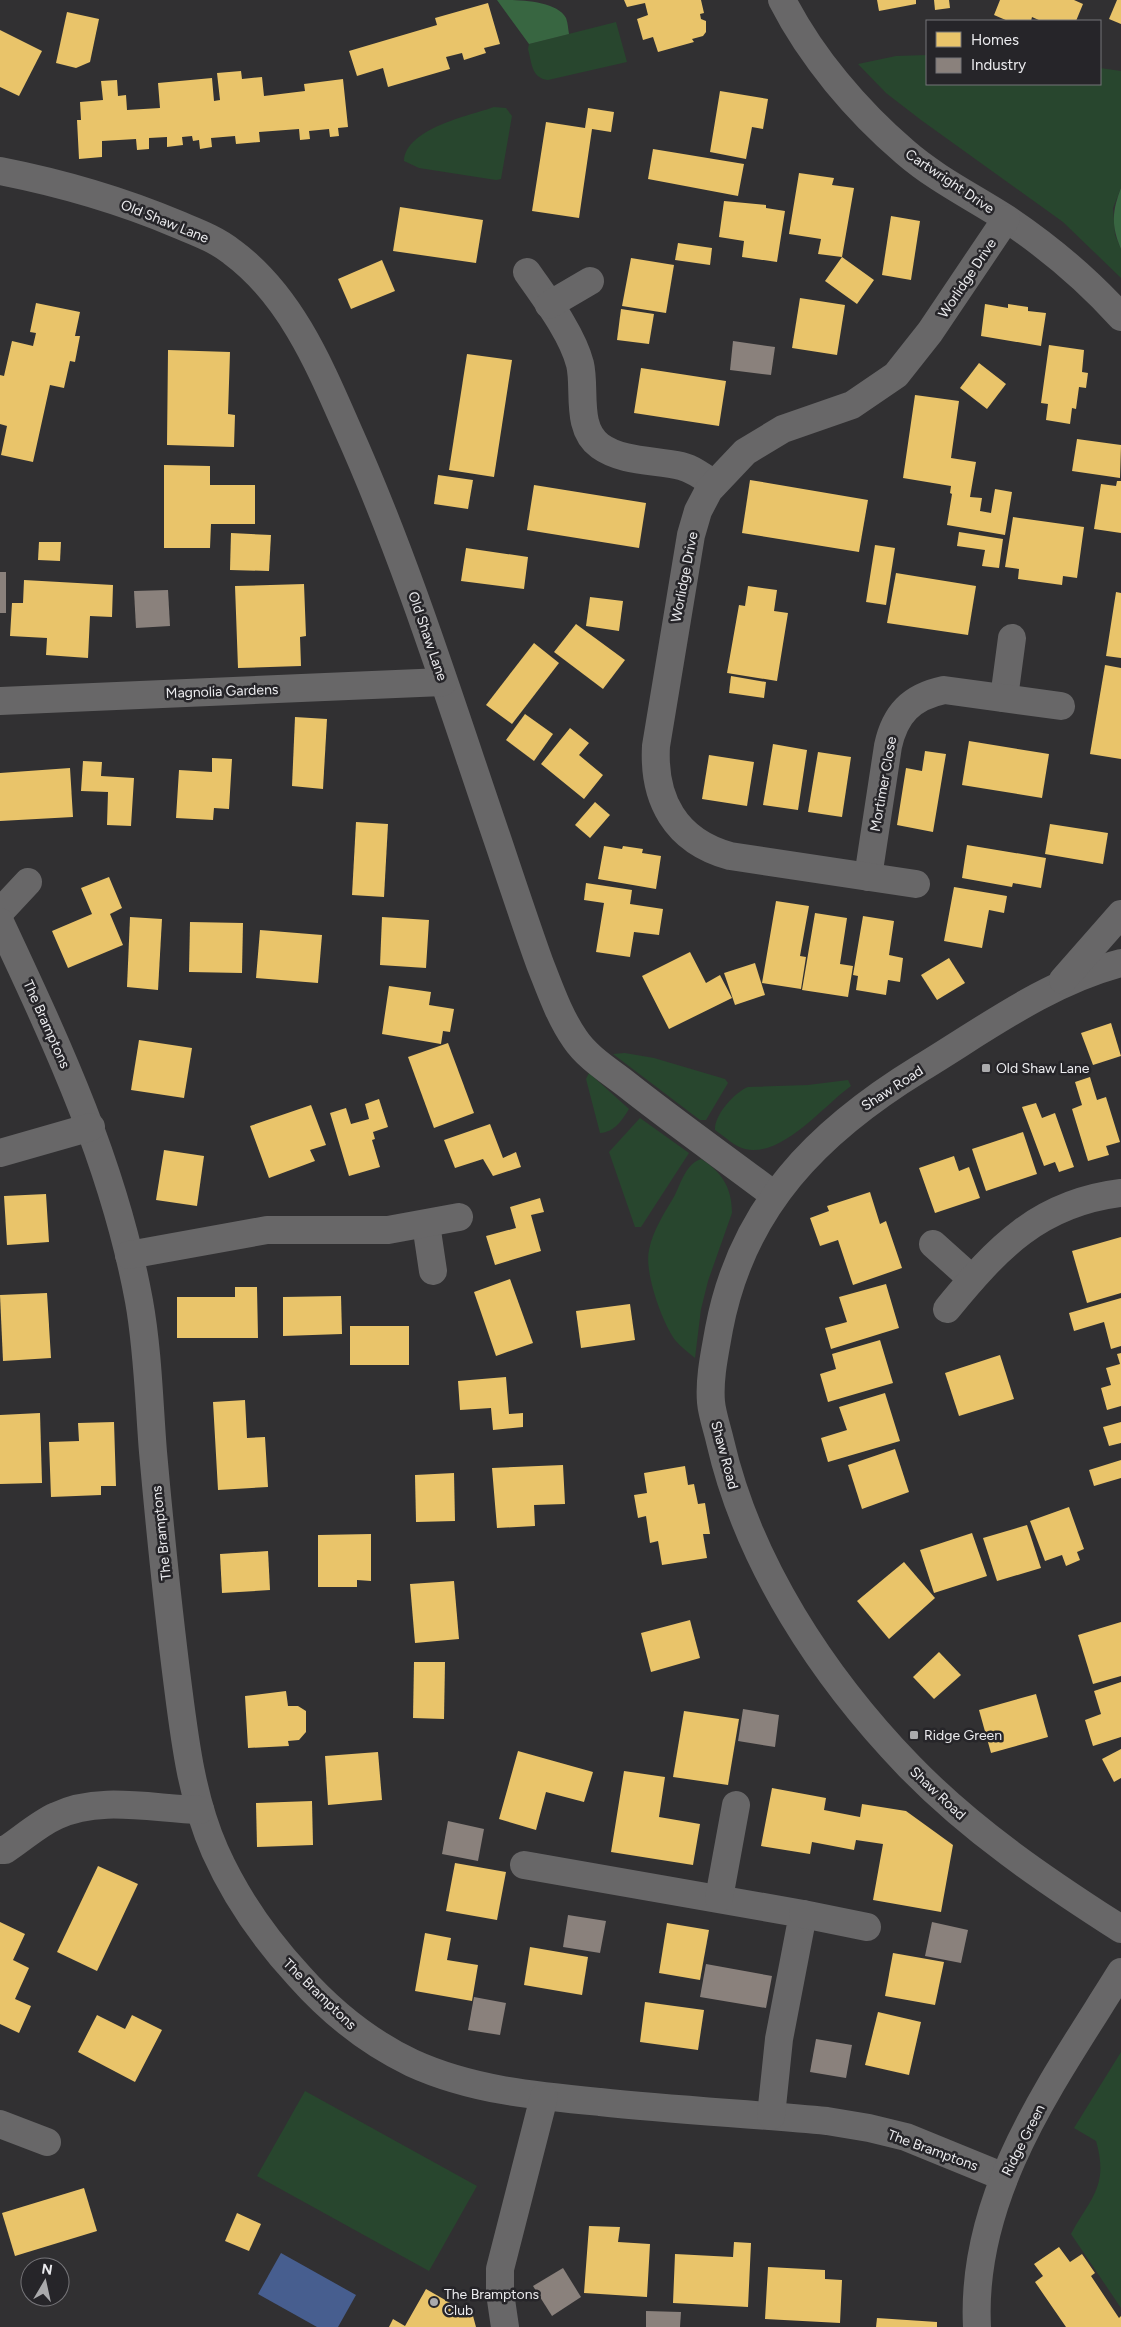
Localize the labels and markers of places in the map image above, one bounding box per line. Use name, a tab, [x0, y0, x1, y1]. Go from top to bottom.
place label: Old Shaw Lane	[996, 1060, 1090, 1077]
marker: Old Shaw Lane	[980, 1062, 992, 1074]
place label: Ridge Green	[924, 1727, 1002, 1744]
marker: Ridge Green	[908, 1729, 920, 1741]
place label: The Bramptons Club	[444, 2286, 539, 2319]
marker: The Bramptons Club	[428, 2296, 440, 2308]

